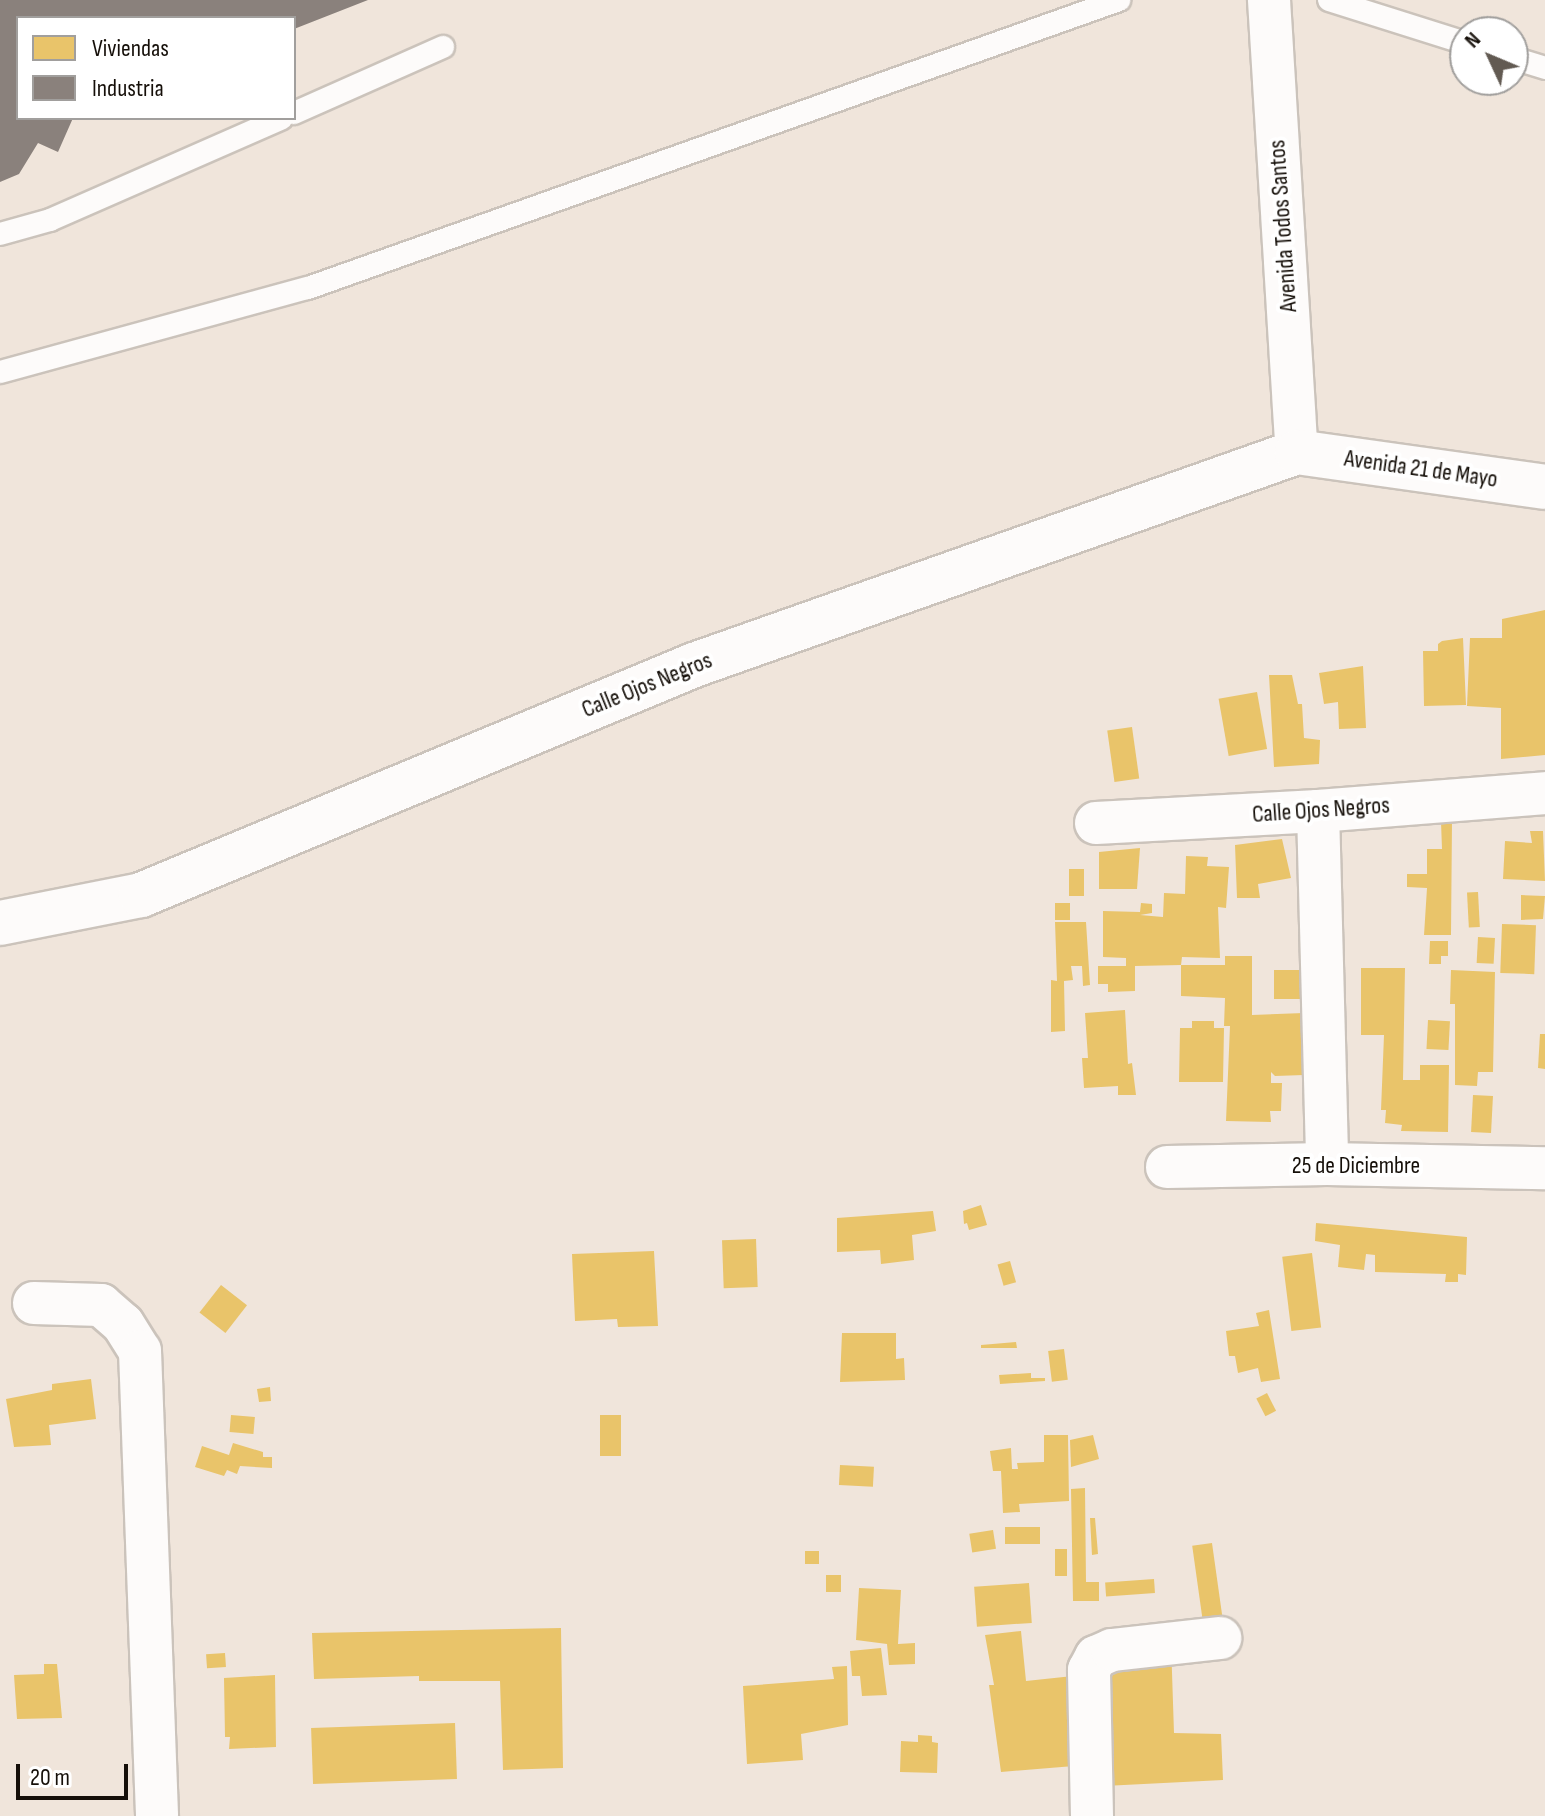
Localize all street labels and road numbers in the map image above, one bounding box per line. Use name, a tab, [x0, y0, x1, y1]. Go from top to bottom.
street label: Avenida Todos Santos	[1263, 139, 1303, 313]
street label: Avenida 21 de Mayo	[1342, 444, 1500, 494]
street label: Calle Ojos Negros	[578, 646, 716, 724]
street label: Calle Ojos Negros	[1251, 791, 1391, 829]
street label: 25 de Diciembre	[1292, 1152, 1420, 1180]

